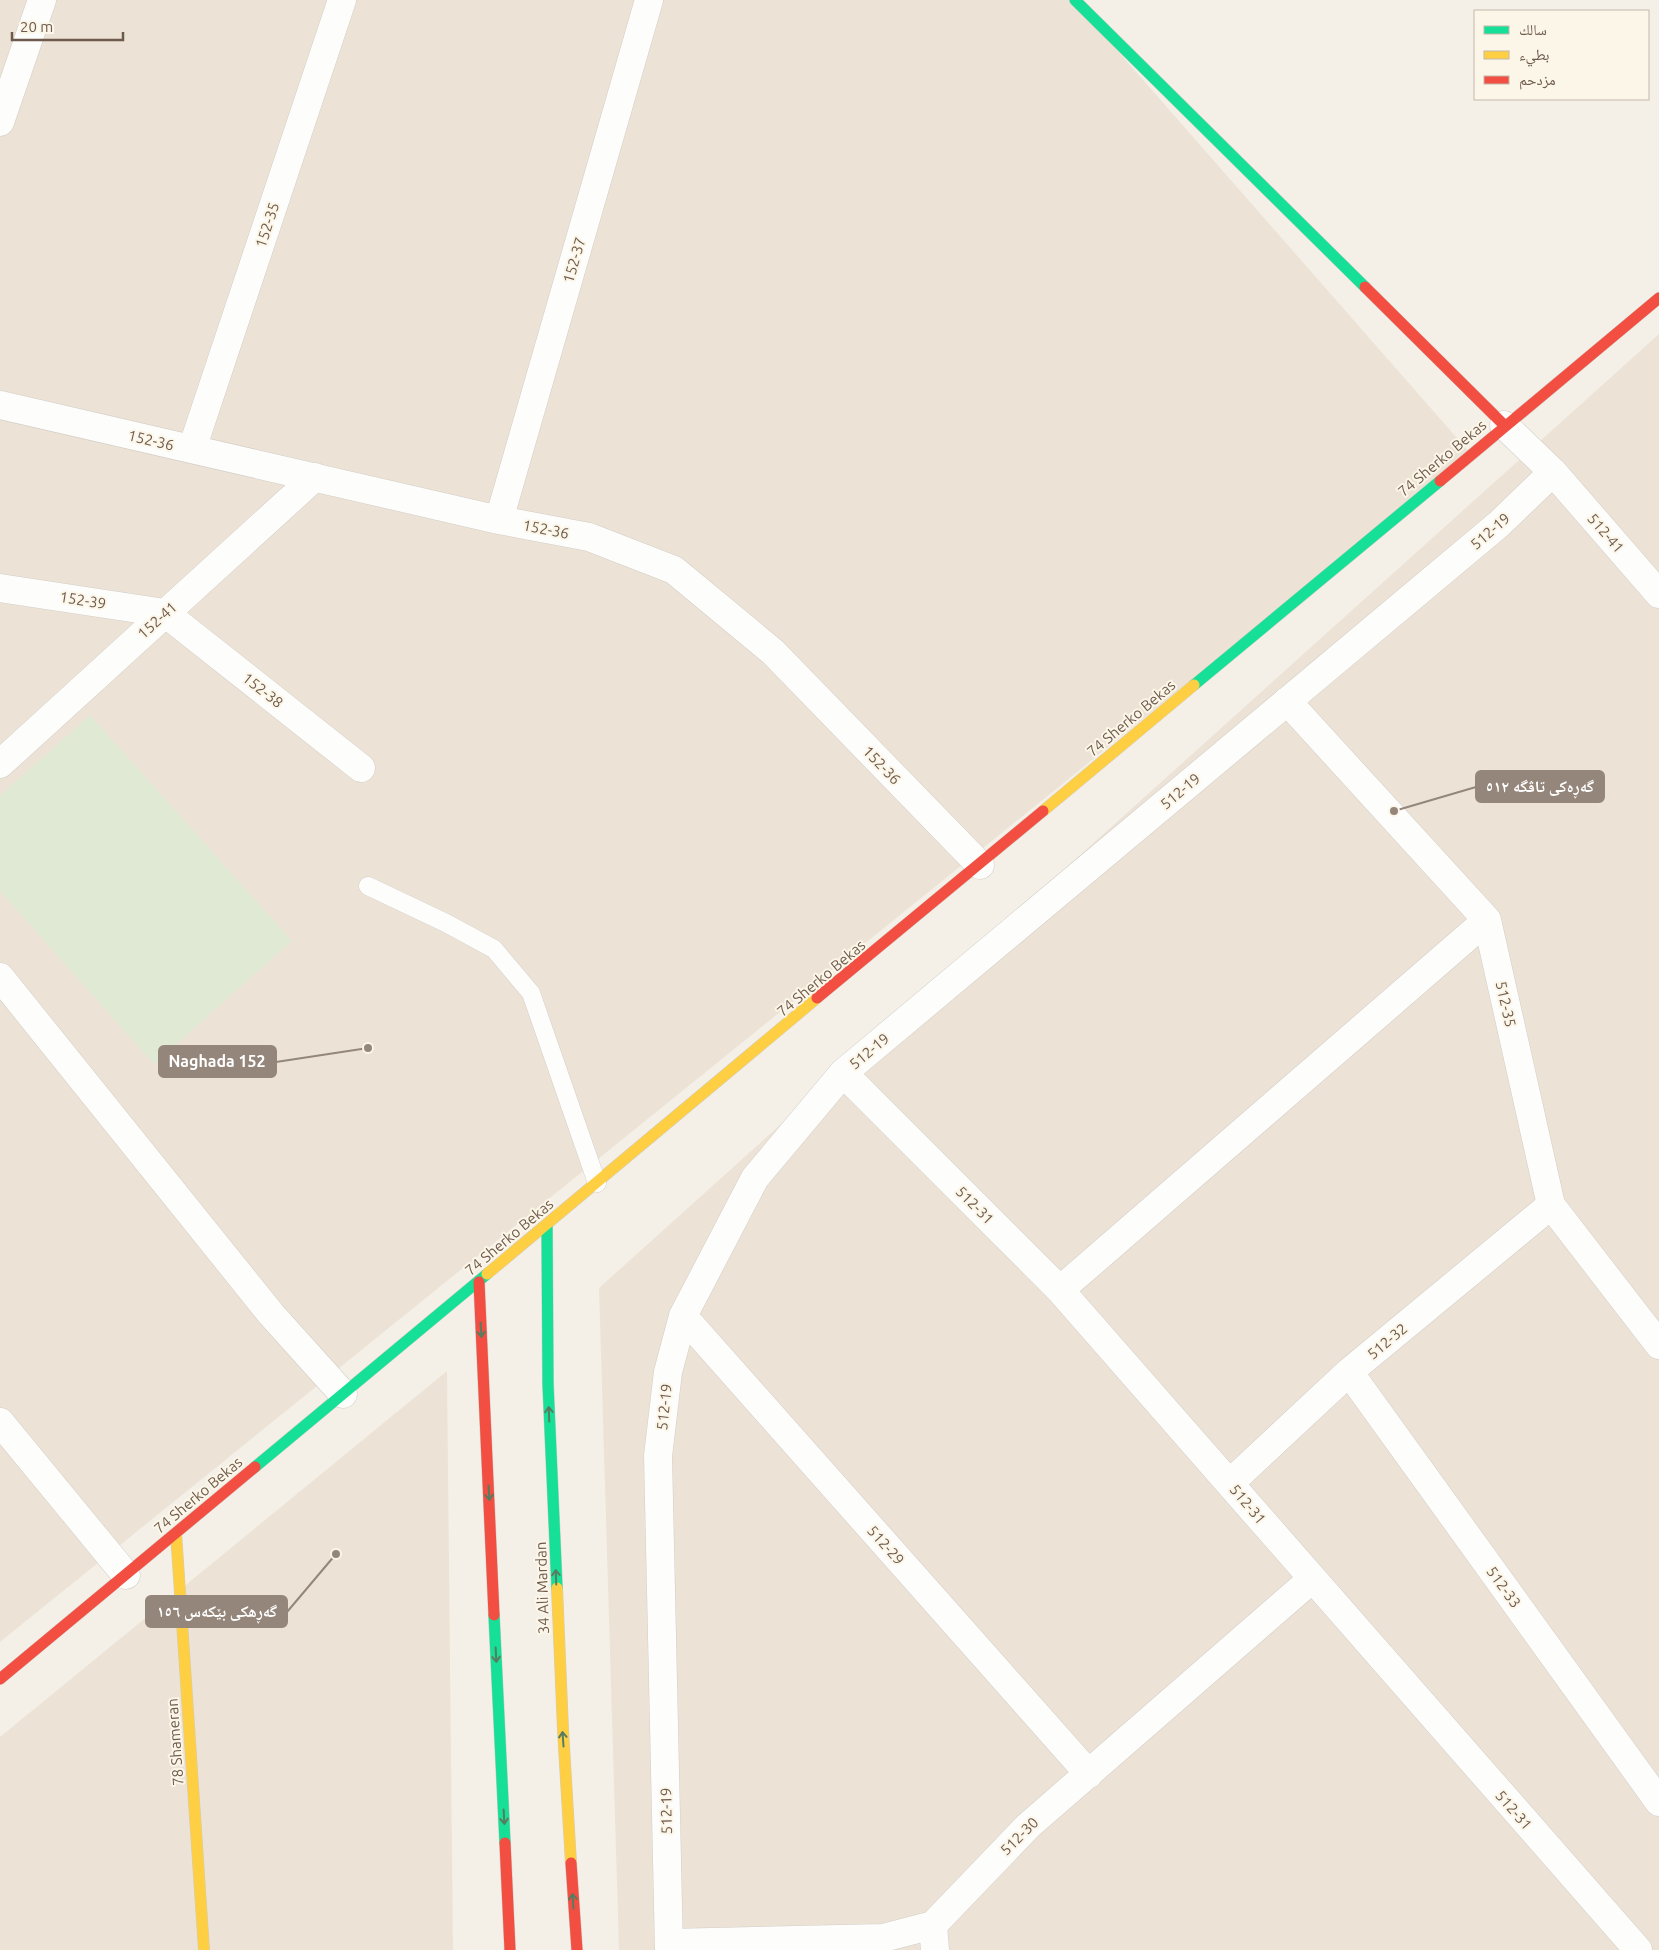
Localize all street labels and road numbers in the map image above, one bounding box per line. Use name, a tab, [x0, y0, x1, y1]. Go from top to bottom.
street label: 152-35	[252, 200, 282, 250]
street label: 152-37	[559, 235, 589, 285]
street label: 74 Sherko Bekas	[1394, 416, 1490, 500]
street label: 152-36	[126, 426, 176, 454]
street label: 512-19	[1467, 509, 1513, 553]
street label: 512-41	[1584, 510, 1628, 556]
street label: 152-36	[521, 516, 571, 542]
street label: 152-39	[59, 588, 107, 612]
street label: 152-41	[134, 598, 180, 642]
street label: 152-38	[239, 669, 287, 711]
street label: 74 Sherko Bekas	[1083, 676, 1179, 760]
street label: 152-36	[860, 742, 904, 788]
street label: 512-19	[1157, 769, 1203, 813]
street label: 74 Sherko Bekas	[773, 936, 869, 1020]
street label: 512-35	[1492, 979, 1520, 1029]
street label: 512-19	[846, 1029, 892, 1073]
street label: 512-31	[952, 1182, 998, 1228]
street label: 74 Sherko Bekas	[461, 1195, 557, 1279]
street label: 512-32	[1364, 1319, 1410, 1363]
street label: 512-19	[653, 1383, 675, 1431]
street label: 74 Sherko Bekas	[150, 1453, 246, 1537]
street label: 512-31	[1226, 1481, 1270, 1527]
street label: 512-29	[864, 1522, 908, 1568]
street label: 34 Ali Mardan	[532, 1541, 552, 1635]
street label: 512-33	[1483, 1563, 1525, 1611]
street label: 78 Shameran	[163, 1698, 187, 1786]
street label: 512-31	[1492, 1787, 1536, 1833]
street label: 512-19	[657, 1788, 675, 1834]
street label: 512-30	[996, 1813, 1042, 1859]

